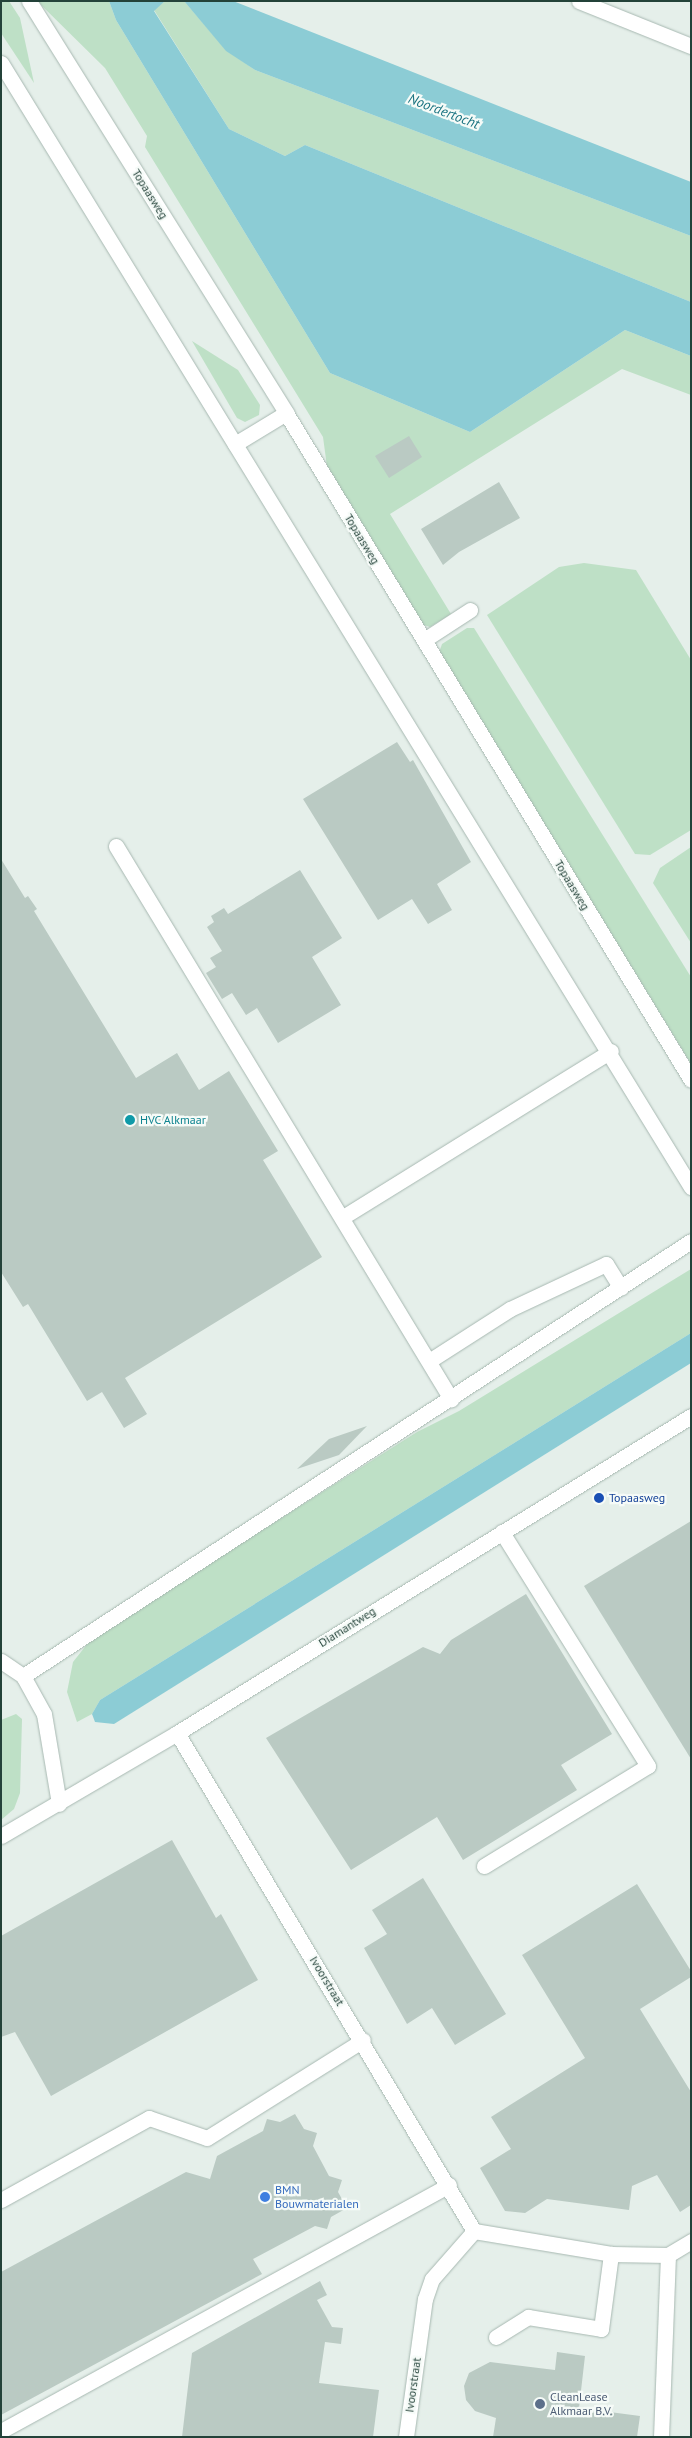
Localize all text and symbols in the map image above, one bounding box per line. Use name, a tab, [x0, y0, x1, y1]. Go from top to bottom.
water label: Noordertocht	[406, 90, 482, 132]
street label: Topaasweg	[129, 166, 171, 222]
street label: Topaasweg	[341, 511, 383, 567]
street label: Topaasweg	[551, 857, 593, 913]
place label: HVC Alkmaar	[140, 1113, 207, 1127]
marker: HVC Alkmaar	[124, 1114, 136, 1126]
place label: Topaasweg	[609, 1491, 665, 1505]
marker: Topaasweg	[593, 1492, 605, 1504]
street label: Diamantweg	[316, 1604, 378, 1650]
street label: Ivoorstraat	[307, 1954, 347, 2008]
place label: BMN Bouwmaterialen	[275, 2183, 359, 2211]
marker: BMN Bouwmaterialen	[259, 2191, 271, 2203]
street label: Ivoorstraat	[402, 2357, 424, 2413]
place label: CleanLease Alkmaar B.V.	[550, 2390, 612, 2418]
marker: CleanLease Alkmaar B.V.	[534, 2398, 546, 2410]

